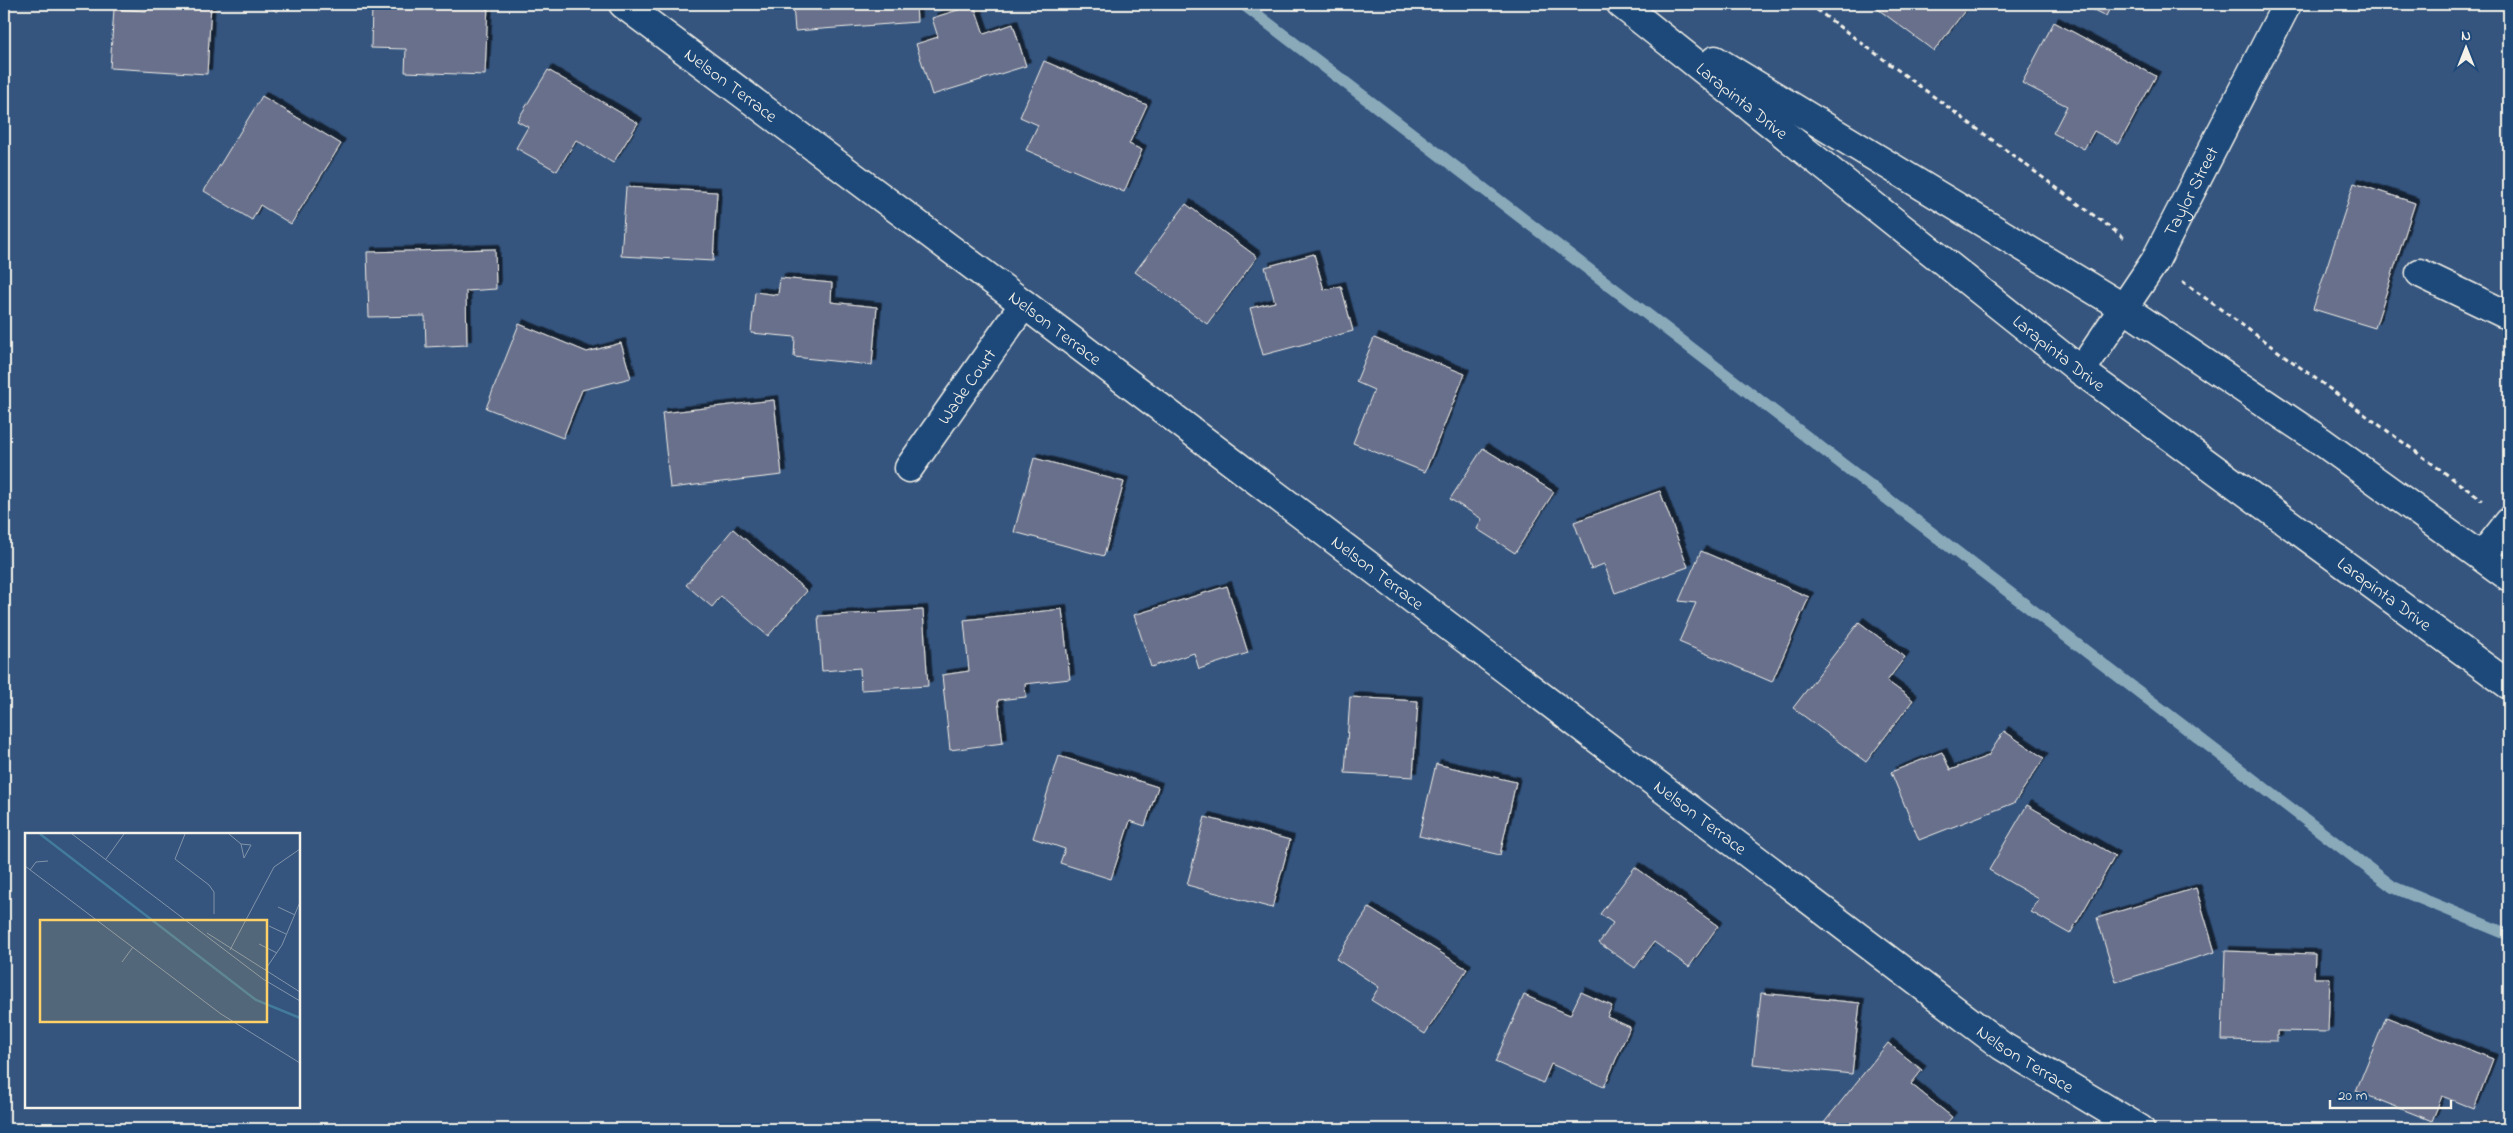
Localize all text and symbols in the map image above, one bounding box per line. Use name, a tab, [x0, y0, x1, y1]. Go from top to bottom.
north arrow	[2440, 22, 2490, 72]
text: N	[2461, 26, 2471, 47]
street label: Nelson Terrace	[678, 43, 783, 131]
street label: Larapinta Drive	[1689, 57, 1793, 148]
street label: Taylor Street	[2159, 143, 2227, 242]
street label: Nelson Terrace	[1002, 286, 1107, 374]
street label: Larapinta Drive	[2006, 310, 2110, 400]
street label: Wade Court	[932, 344, 1004, 431]
street label: Nelson Terrace	[1325, 530, 1429, 618]
street label: Larapinta Drive	[2331, 552, 2437, 639]
street label: Nelson Terrace	[1647, 775, 1752, 863]
inset map	[25, 833, 300, 1108]
street label: Nelson Terrace	[1970, 1020, 2079, 1102]
scale bar	[2330, 1078, 2452, 1110]
text: 20 m	[2338, 1085, 2368, 1107]

